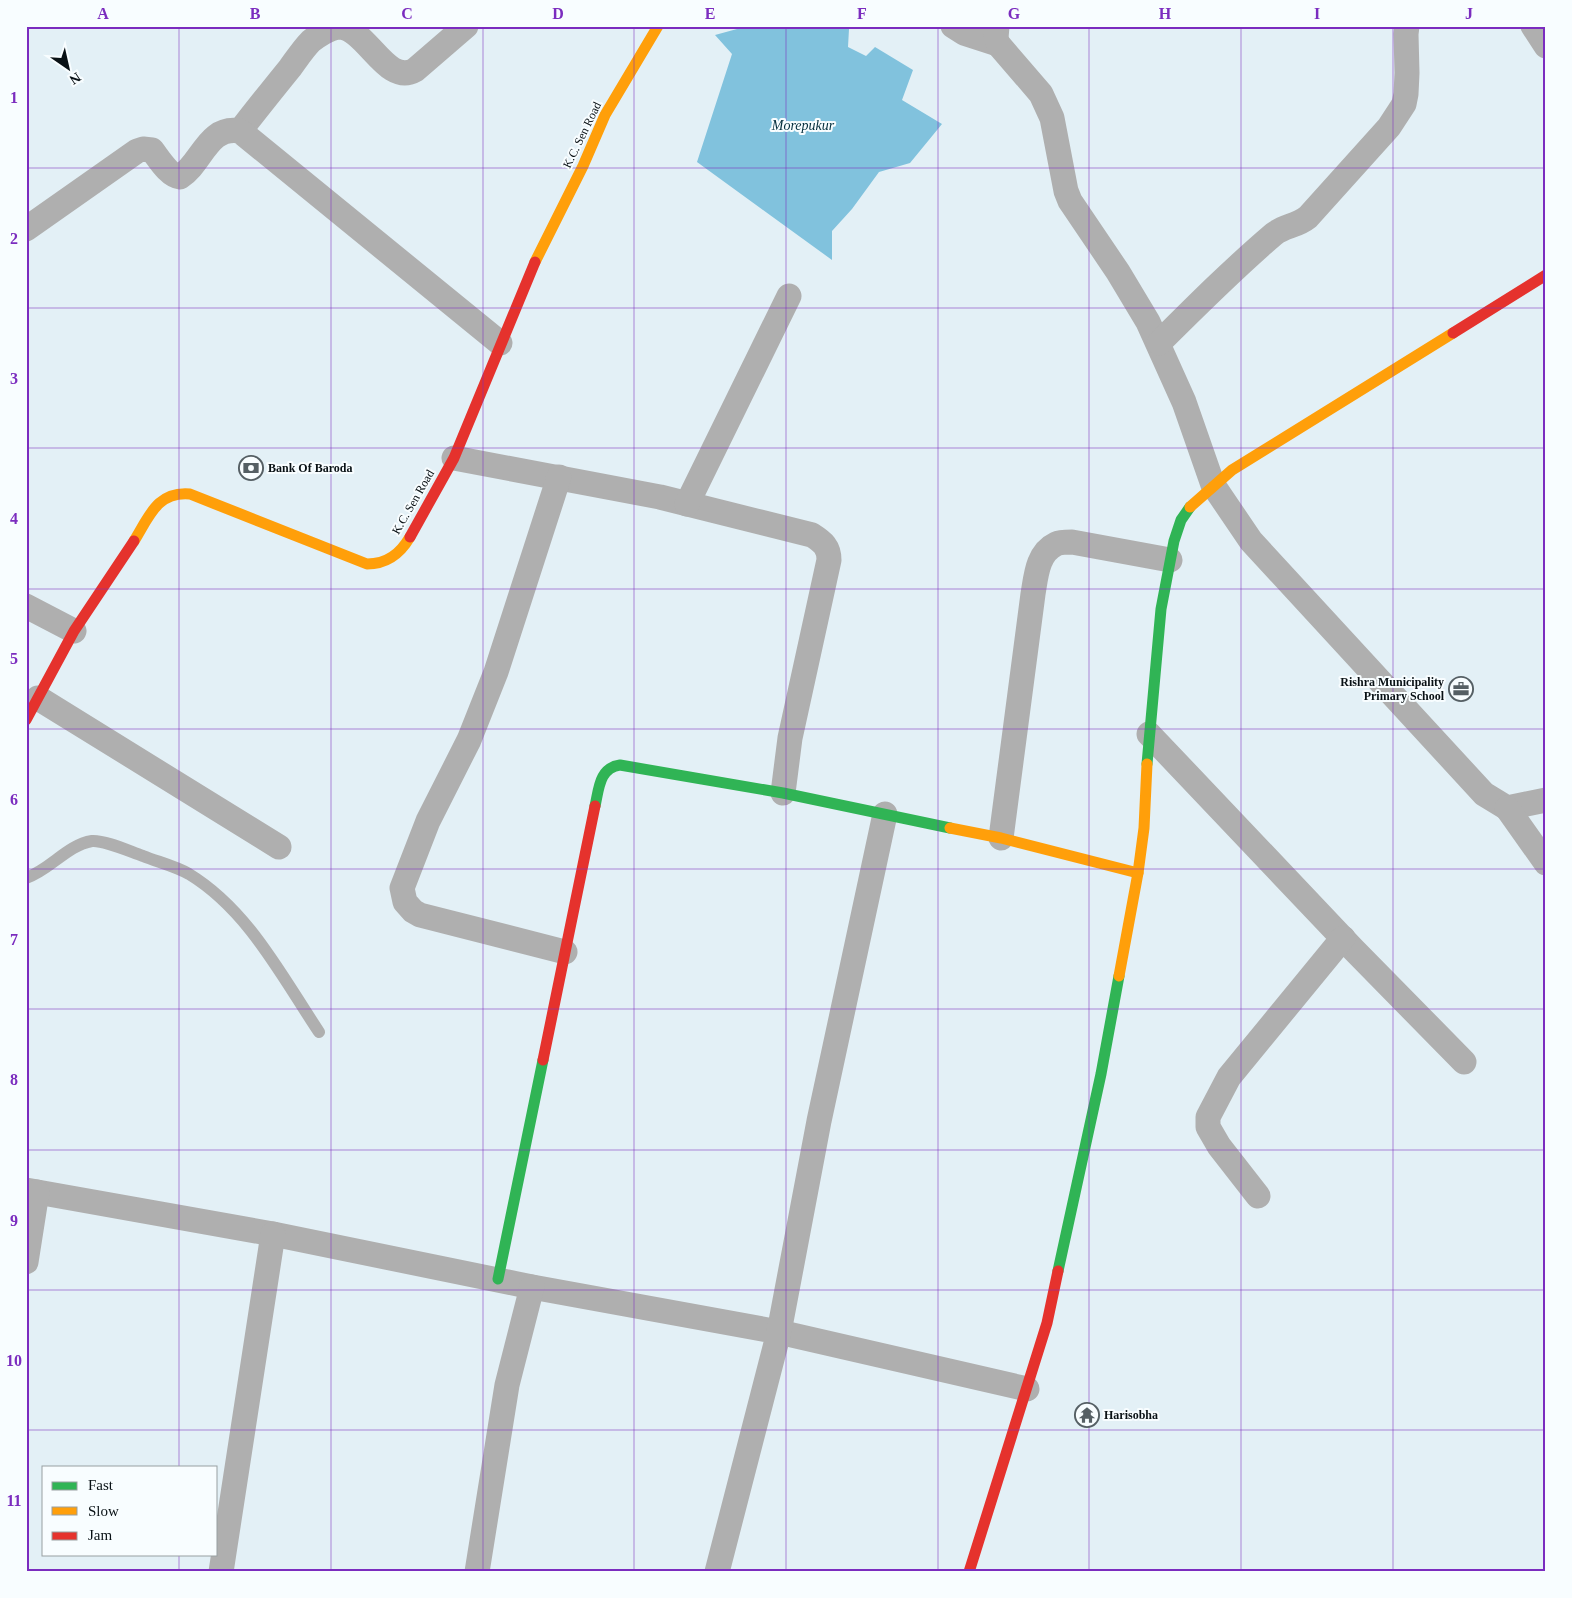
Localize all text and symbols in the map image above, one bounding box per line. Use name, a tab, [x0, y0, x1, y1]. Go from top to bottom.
text: A	[97, 5, 109, 22]
text: B	[250, 5, 261, 22]
text: C	[401, 5, 413, 22]
text: D	[552, 5, 564, 22]
text: E	[705, 5, 715, 22]
text: F	[857, 5, 867, 22]
text: G	[1008, 5, 1021, 22]
text: H	[1159, 5, 1172, 22]
text: I	[1314, 5, 1320, 22]
text: J	[1465, 5, 1473, 22]
north arrow	[42, 42, 92, 92]
text: N	[67, 69, 83, 87]
text: 1	[10, 89, 18, 106]
street label: K.C. Sen Road	[560, 100, 604, 170]
water label: Morepukur	[771, 118, 835, 133]
text: 2	[10, 230, 18, 247]
text: 3	[10, 370, 18, 387]
bank icon: Bank Of Baroda	[238, 455, 264, 481]
place label: Bank Of Baroda	[268, 461, 352, 475]
street label: K.C. Sen Road	[389, 467, 437, 537]
text: 4	[10, 510, 18, 527]
text: 5	[10, 650, 18, 667]
place label: Rishra Municipality Primary School	[1340, 675, 1445, 703]
office icon: Rishra Municipality Primary School	[1448, 676, 1474, 702]
text: 6	[10, 791, 18, 808]
text: 7	[10, 931, 18, 948]
text: 8	[10, 1071, 18, 1088]
text: 9	[10, 1212, 18, 1229]
text: 10	[6, 1352, 22, 1369]
temple icon: Harisobha	[1074, 1402, 1100, 1428]
place label: Harisobha	[1104, 1408, 1158, 1422]
legend	[42, 1466, 218, 1556]
text: Fast	[88, 1477, 114, 1493]
text: 11	[6, 1492, 22, 1509]
text: Slow	[88, 1503, 119, 1519]
text: Jam	[88, 1527, 112, 1543]

